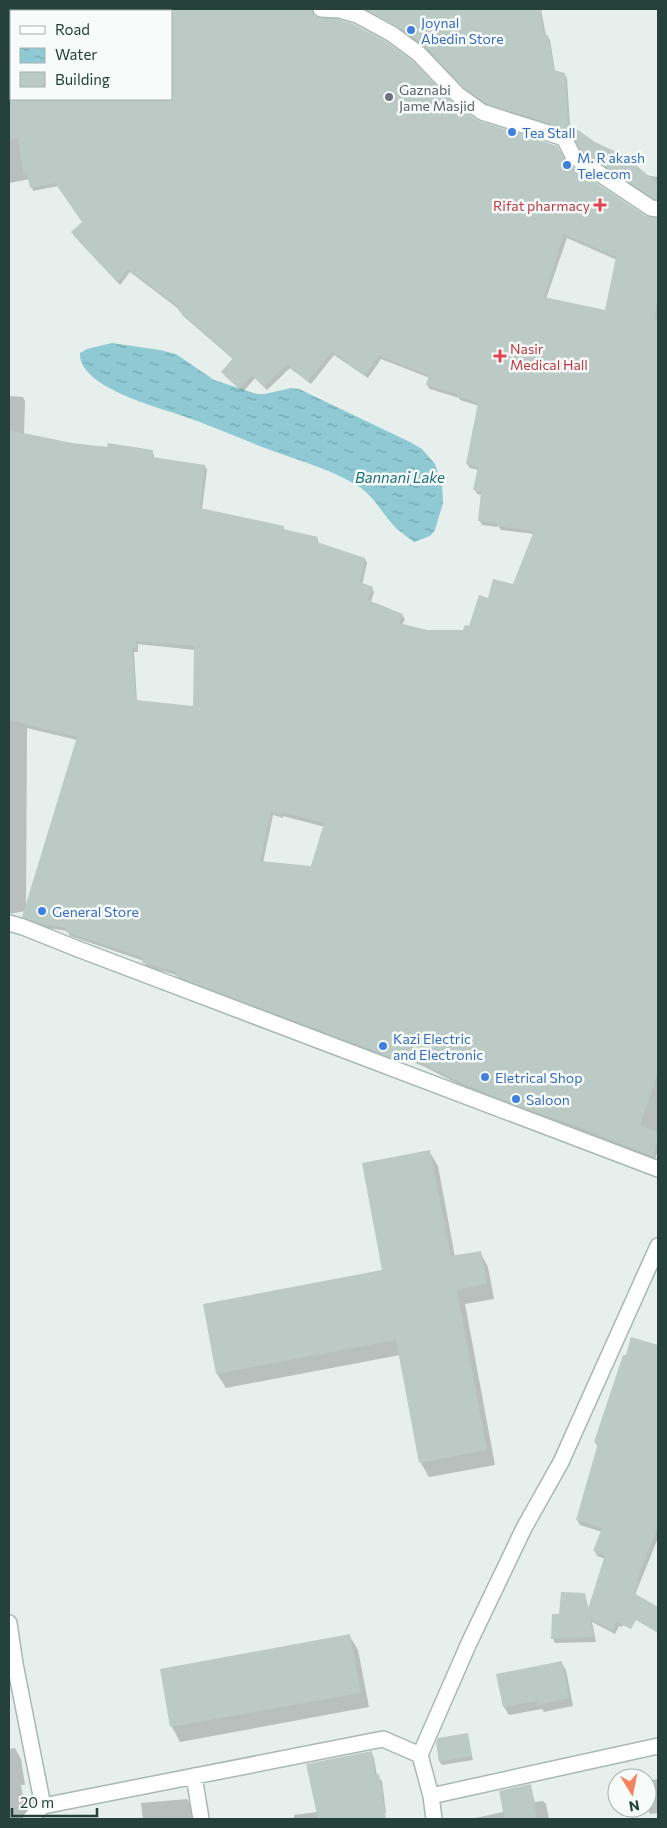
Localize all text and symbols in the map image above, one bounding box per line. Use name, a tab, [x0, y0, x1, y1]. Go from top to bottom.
legend	[10, 10, 172, 100]
place label: Joynal Abedin Store	[421, 14, 504, 47]
text: Road	[55, 20, 90, 38]
marker: Joynal Abedin Store	[405, 24, 417, 36]
text: Water	[55, 45, 97, 63]
text: Building	[55, 70, 110, 88]
place label: Gaznabi Jame Masjid	[399, 81, 475, 114]
marker: Gaznabi Jame Masjid	[383, 91, 395, 103]
place label: Tea Stall	[522, 124, 576, 141]
marker: Tea Stall	[506, 126, 518, 138]
place label: M. R akash Telecom	[577, 149, 645, 182]
marker: M. R akash Telecom	[561, 159, 573, 171]
place label: Rifat pharmacy	[493, 197, 590, 214]
marker: Rifat pharmacy	[594, 199, 606, 211]
place label: Nasir Medical Hall	[510, 340, 588, 373]
marker: Nasir Medical Hall	[494, 350, 506, 362]
water label: Bannani Lake	[355, 468, 445, 486]
place label: General Store	[52, 903, 139, 920]
marker: General Store	[36, 905, 48, 917]
place label: Kazi Electric and Electronic	[393, 1030, 483, 1063]
marker: Kazi Electric and Electronic	[377, 1040, 389, 1052]
place label: Eletrical Shop	[495, 1069, 582, 1086]
marker: Eletrical Shop	[479, 1071, 491, 1083]
place label: Saloon	[526, 1091, 570, 1108]
marker: Saloon	[510, 1093, 522, 1105]
north arrow	[607, 1768, 657, 1818]
scale bar	[12, 1786, 98, 1818]
text: 20 m	[20, 1793, 54, 1811]
text: N	[628, 1797, 641, 1816]

